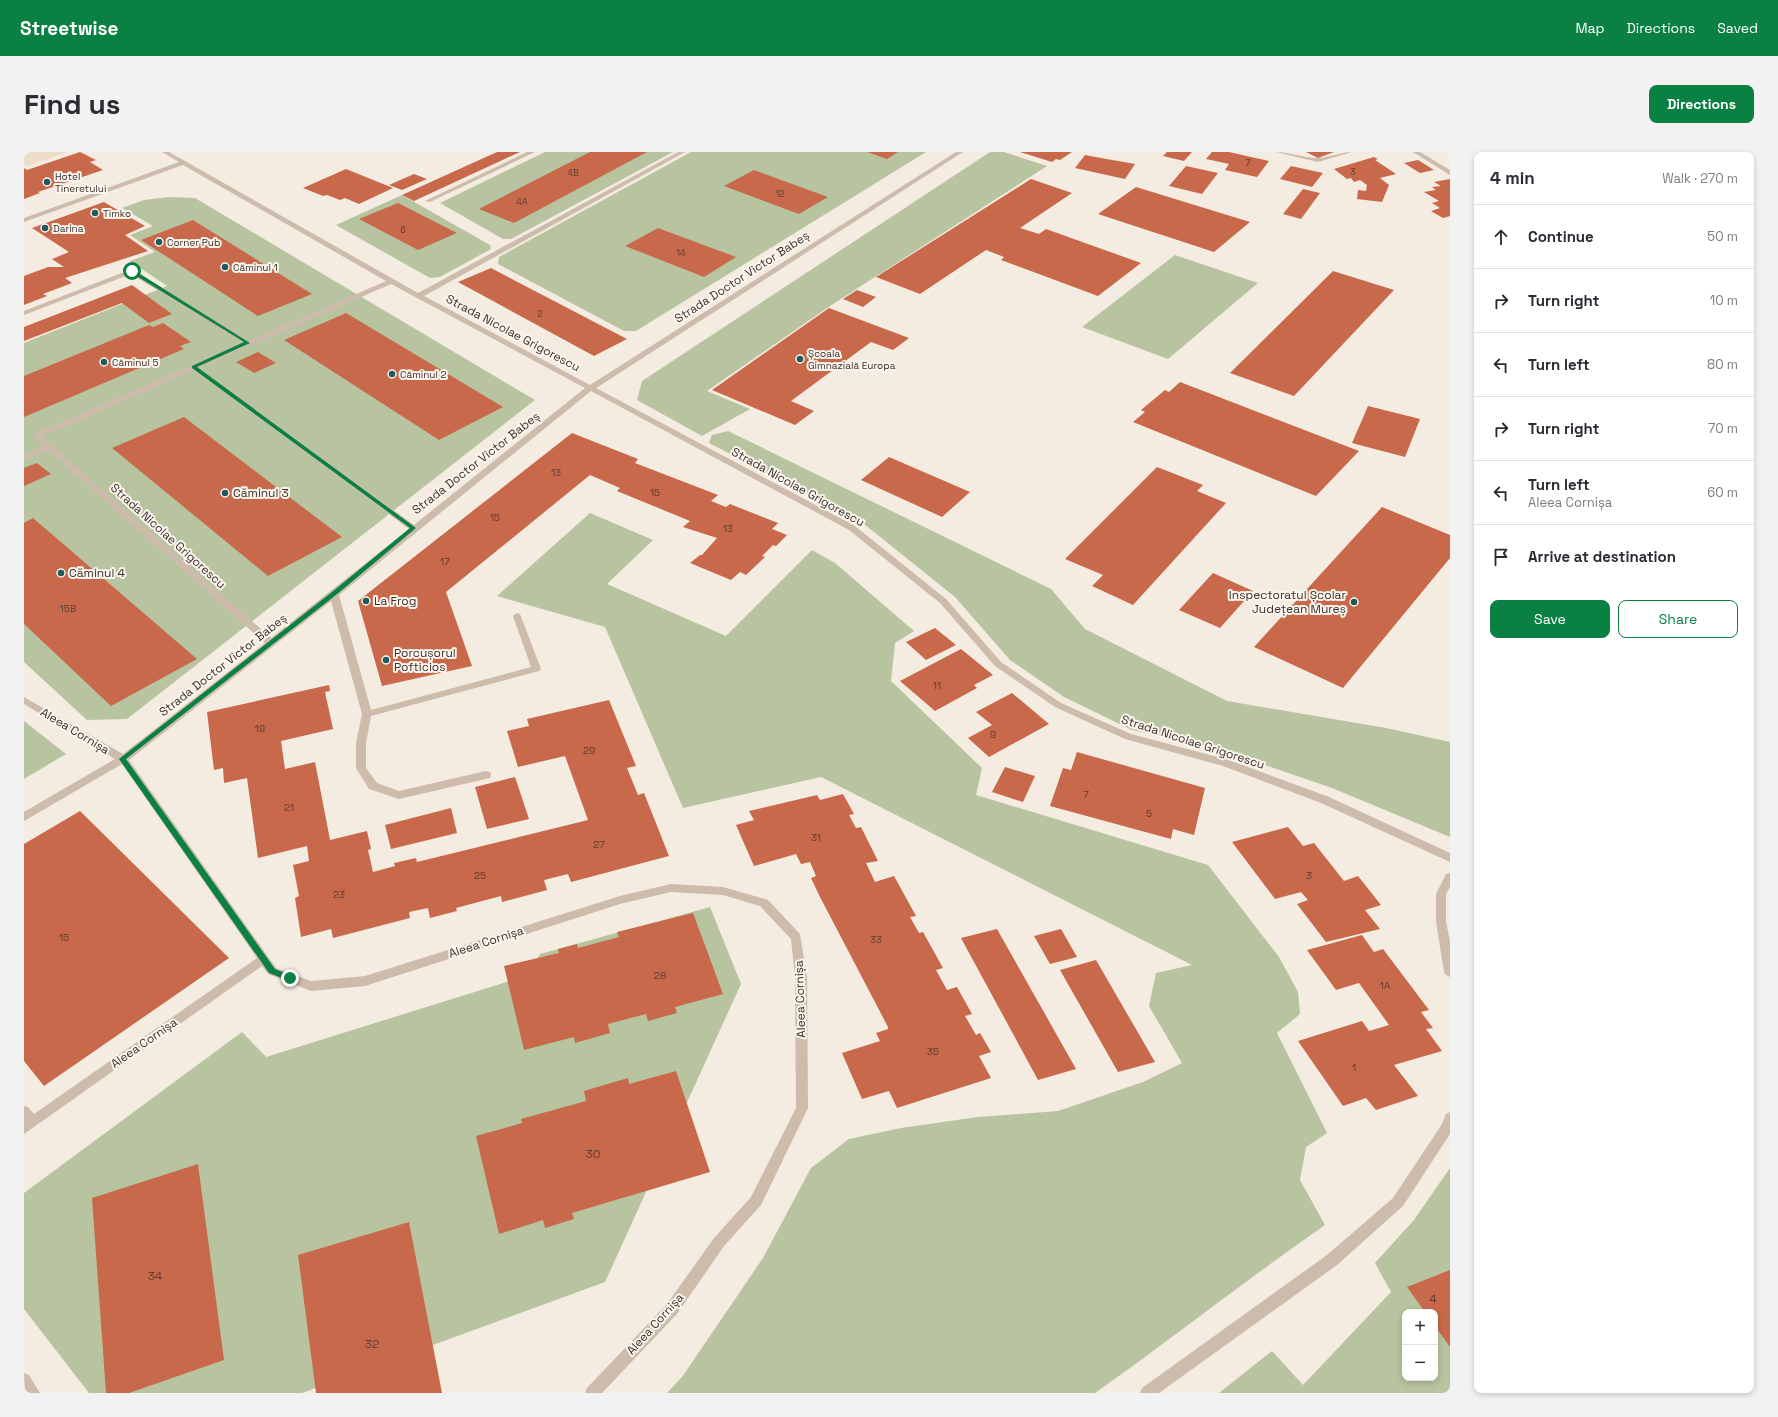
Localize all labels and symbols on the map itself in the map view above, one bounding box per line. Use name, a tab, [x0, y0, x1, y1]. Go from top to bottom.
house number: 7	[1245, 157, 1251, 169]
house number: 3	[1350, 166, 1356, 178]
house number: 4B	[567, 167, 579, 179]
place label: Hotel Tineretului	[55, 170, 106, 195]
marker: Hotel Tineretului	[42, 177, 52, 187]
house number: 12	[775, 188, 785, 200]
house number: 4A	[516, 196, 528, 208]
place label: Timko	[103, 207, 131, 220]
marker: Timko	[90, 208, 100, 218]
place label: Darina	[53, 222, 84, 235]
marker: Darina	[40, 223, 50, 233]
house number: 6	[400, 224, 406, 236]
street label: Strada Doctor Victor Babeș	[671, 227, 813, 327]
place label: Corner Pub	[167, 236, 220, 249]
marker: Corner Pub	[154, 237, 164, 247]
house number: 14	[676, 247, 686, 259]
place label: Căminul 1	[233, 261, 278, 274]
route start	[123, 262, 141, 280]
marker: Căminul 1	[220, 262, 230, 272]
street label: Strada Nicolae Grigorescu	[443, 291, 583, 375]
house number: 2	[537, 308, 543, 320]
place label: Școala Gimnazială Europa	[808, 347, 896, 372]
marker: Școala Gimnazială Europa	[795, 354, 805, 364]
place label: Căminul 5	[112, 356, 158, 369]
marker: Căminul 5	[99, 357, 109, 367]
place label: Căminul 2	[400, 368, 446, 381]
marker: Căminul 2	[387, 369, 397, 379]
street label: Strada Doctor Victor Babeș	[409, 408, 543, 518]
street label: Strada Nicolae Grigorescu	[729, 444, 867, 530]
house number: 13	[551, 466, 561, 479]
street label: Strada Nicolae Grigorescu	[107, 480, 229, 592]
place label: Căminul 3	[233, 485, 289, 501]
house number: 15	[650, 486, 660, 499]
marker: Căminul 3	[220, 488, 230, 498]
house number: 15	[490, 511, 500, 524]
house number: 13	[723, 522, 733, 535]
house number: 17	[440, 555, 450, 568]
place label: Căminul 4	[69, 565, 125, 581]
marker: Căminul 4	[56, 568, 66, 578]
place label: Inspectoratul Școlar Județean Mureș	[1229, 587, 1346, 617]
place label: La Frog	[374, 593, 416, 609]
marker: La Frog	[361, 596, 371, 606]
marker: Inspectoratul Școlar Județean Mureș	[1349, 597, 1359, 607]
house number: 15B	[60, 602, 77, 615]
street label: Strada Doctor Victor Babeș	[156, 610, 290, 720]
place label: Porcușorul Pofticios	[394, 645, 456, 675]
marker: Porcușorul Pofticios	[381, 655, 391, 665]
house number: 11	[933, 679, 941, 692]
street label: Aleea Cornișa	[38, 704, 113, 758]
street label: Strada Nicolae Grigorescu	[1119, 711, 1267, 773]
house number: 19	[255, 722, 265, 735]
house number: 9	[990, 728, 996, 741]
house number: 29	[583, 744, 595, 757]
house number: 7	[1083, 788, 1089, 801]
house number: 21	[284, 801, 294, 814]
house number: 5	[1146, 807, 1152, 820]
house number: 31	[811, 831, 821, 844]
house number: 27	[593, 838, 605, 851]
house number: 25	[474, 869, 486, 882]
house number: 3	[1306, 869, 1312, 882]
house number: 23	[333, 888, 345, 901]
street label: Aleea Cornișa	[447, 922, 526, 962]
house number: 15	[59, 931, 69, 944]
house number: 33	[870, 933, 882, 946]
street label: Aleea Cornișa	[791, 960, 809, 1038]
route end	[281, 969, 299, 987]
house number: 28	[654, 969, 666, 982]
house number: 1A	[1380, 979, 1391, 992]
street label: Aleea Cornișa	[108, 1014, 181, 1072]
house number: 35	[927, 1045, 939, 1058]
house number: 1	[1352, 1061, 1356, 1074]
house number: 30	[586, 1146, 600, 1162]
house number: 34	[148, 1268, 163, 1284]
street label: Aleea Cornișa	[623, 1290, 687, 1358]
house number: 4	[1429, 1291, 1437, 1307]
house number: 32	[365, 1336, 379, 1352]

